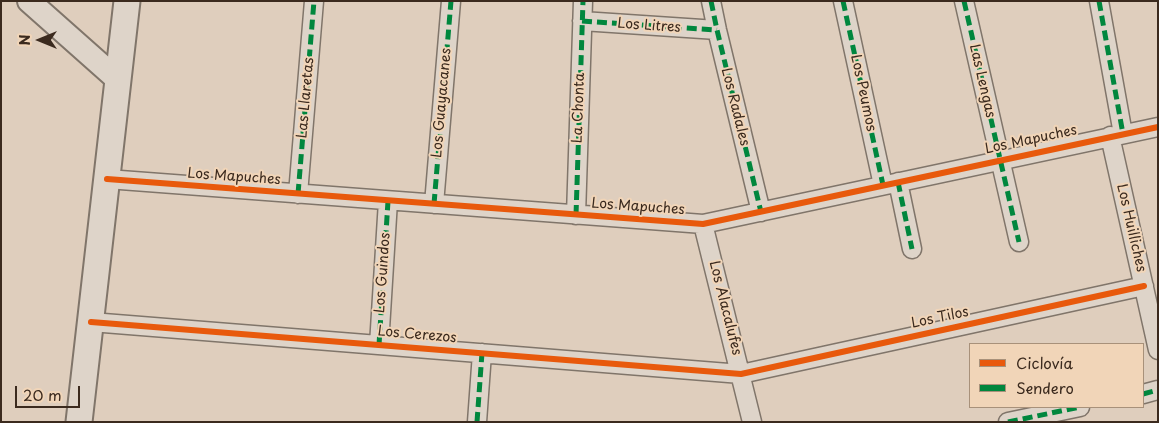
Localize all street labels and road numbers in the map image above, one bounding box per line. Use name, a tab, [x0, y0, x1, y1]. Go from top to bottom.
street label: Los Litres	[617, 15, 681, 37]
street label: Las Lengas	[965, 42, 999, 120]
street label: Los Guayacanes	[429, 47, 455, 159]
street label: Los Peumos	[847, 53, 879, 133]
street label: Las Llaretas	[294, 57, 318, 139]
street label: Los Radales	[717, 66, 753, 148]
street label: La Chonta	[569, 72, 589, 144]
street label: Los Mapuches	[983, 122, 1079, 158]
street label: Los Mapuches	[187, 165, 281, 189]
street label: Los Huilliches	[1113, 182, 1149, 274]
street label: Los Mapuches	[591, 195, 685, 219]
street label: Los Guindos	[372, 232, 394, 314]
street label: Los Alacalufes	[705, 259, 745, 357]
street label: Los Tilos	[910, 304, 970, 332]
street label: Los Cerezos	[377, 323, 457, 347]

